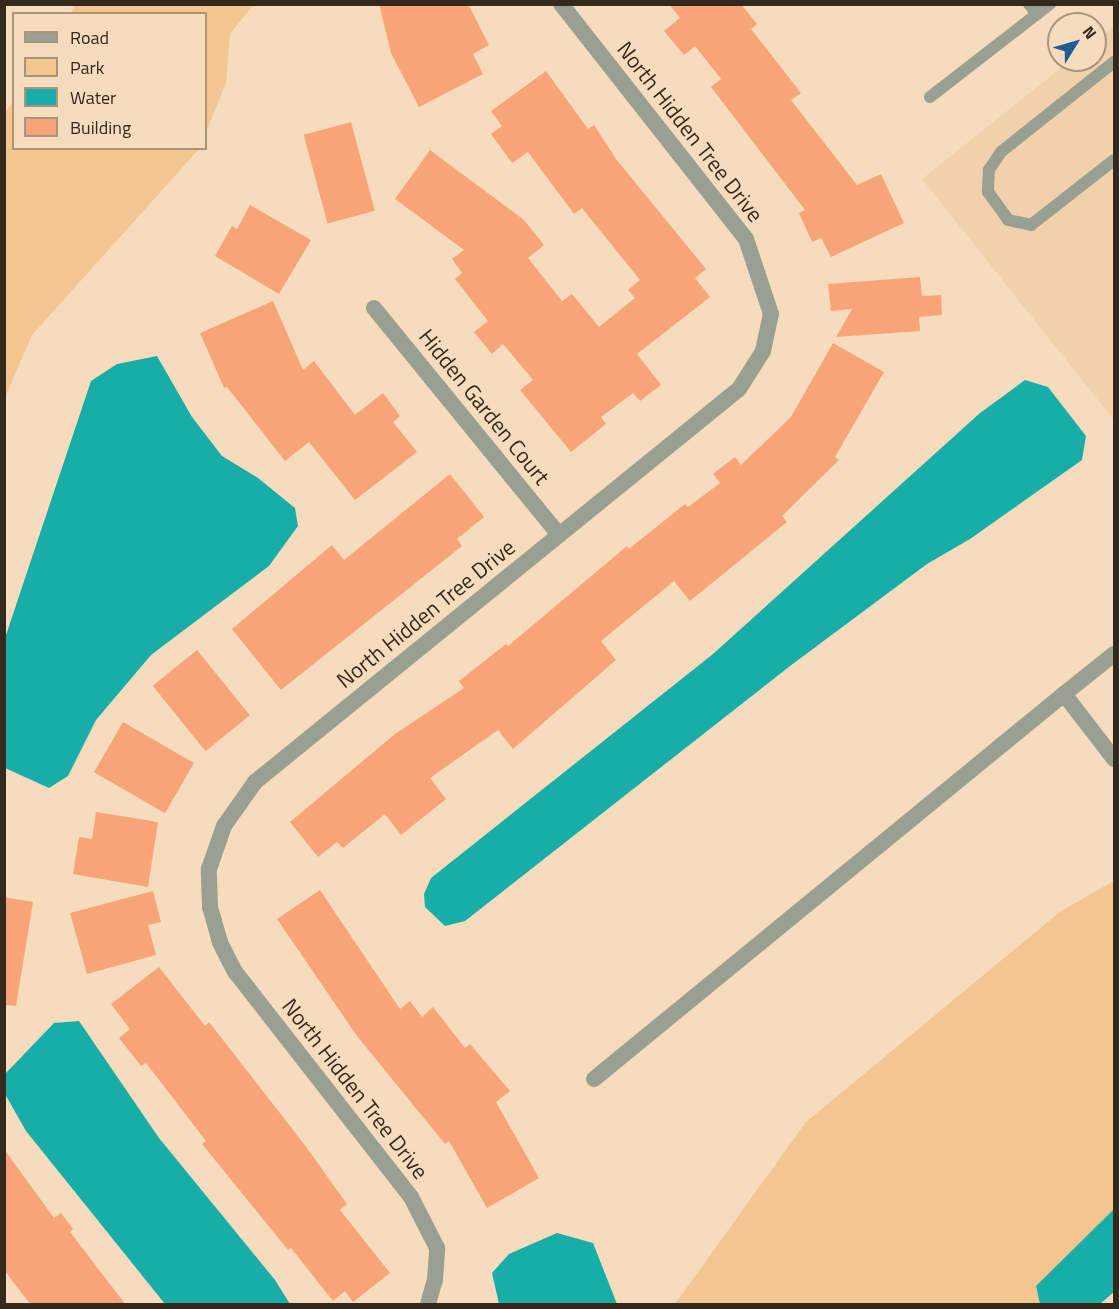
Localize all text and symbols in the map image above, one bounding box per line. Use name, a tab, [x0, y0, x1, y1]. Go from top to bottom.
legend	[12, 12, 207, 150]
north arrow	[1047, 12, 1107, 72]
text: N	[1077, 21, 1103, 44]
text: Road	[70, 24, 109, 51]
street label: North Hidden Tree Drive	[611, 37, 769, 227]
text: Park	[70, 54, 104, 81]
text: Water	[70, 84, 116, 111]
text: Building	[70, 114, 131, 141]
street label: Hidden Garden Court	[413, 324, 555, 490]
street label: North Hidden Tree Drive	[332, 534, 520, 694]
street label: North Hidden Tree Drive	[276, 994, 434, 1184]

